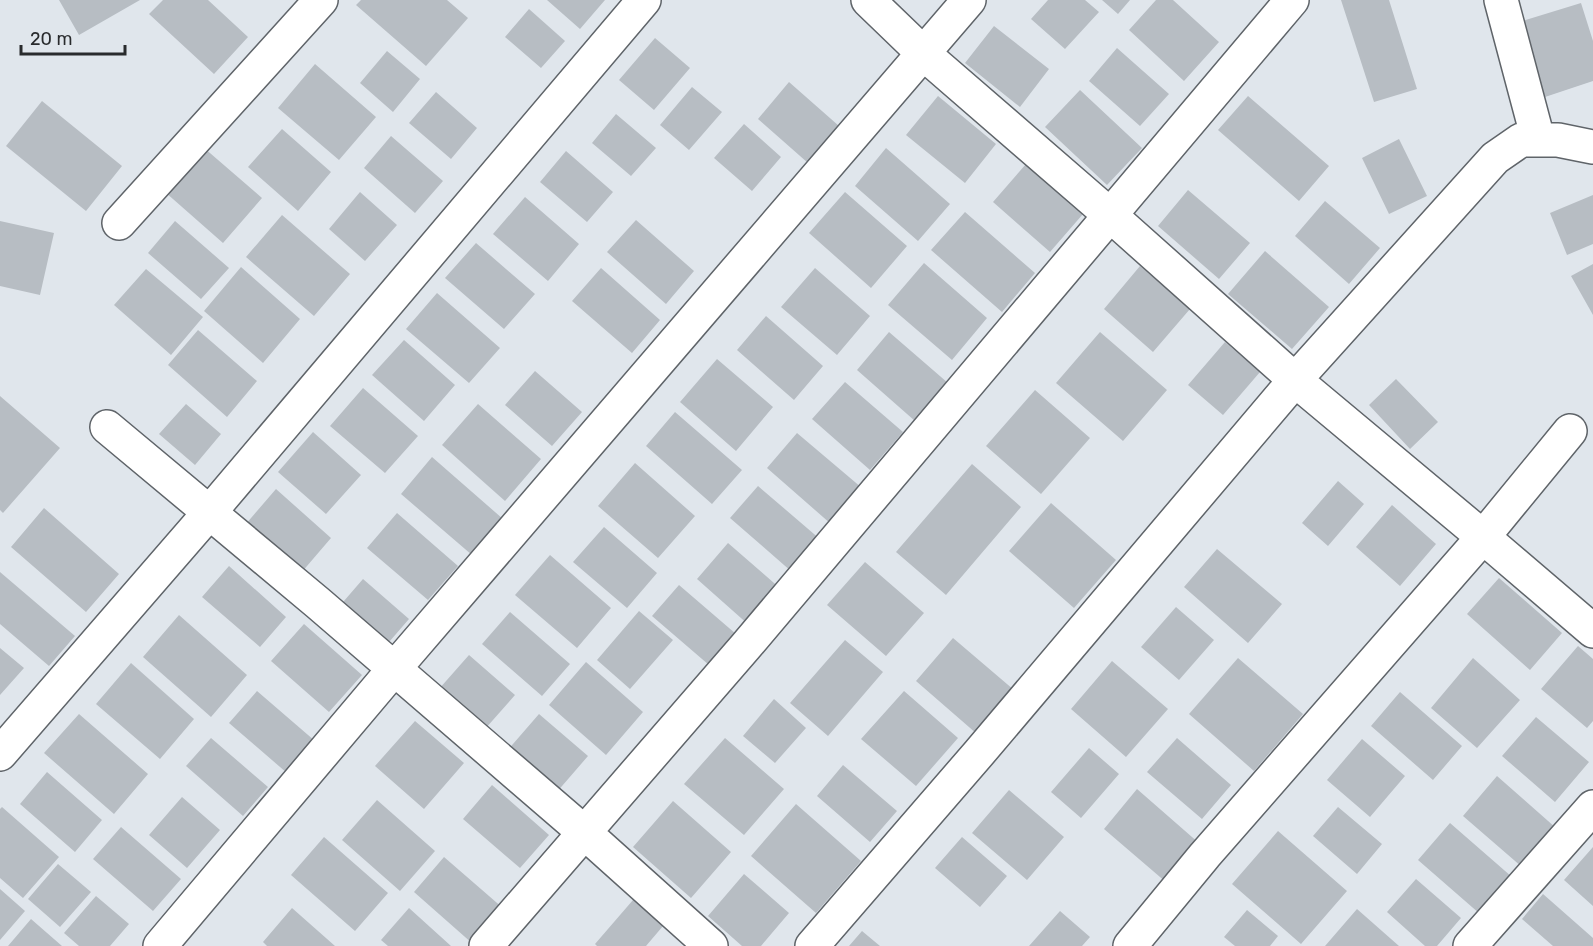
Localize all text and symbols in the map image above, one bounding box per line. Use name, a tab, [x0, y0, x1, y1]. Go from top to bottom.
scale bar	[21, 18, 124, 56]
text: 20 m	[30, 28, 72, 50]

